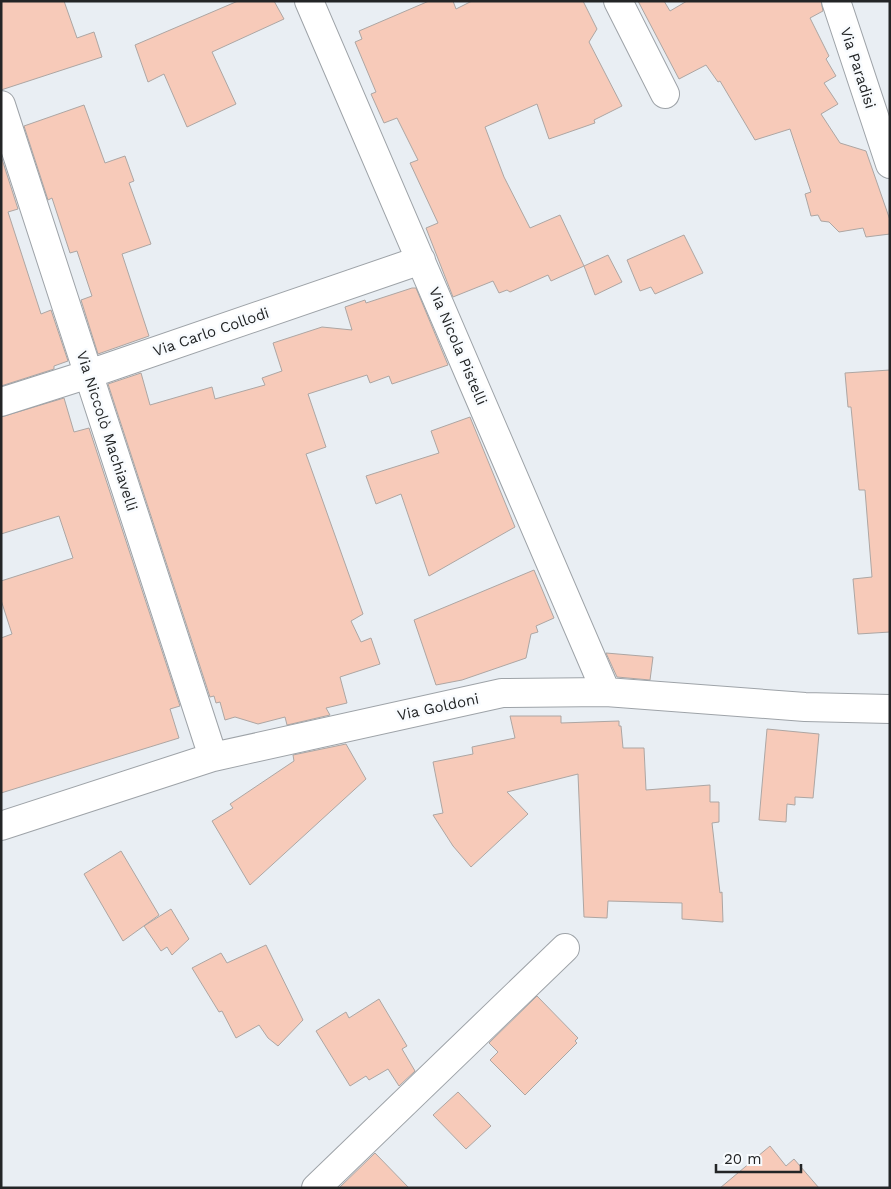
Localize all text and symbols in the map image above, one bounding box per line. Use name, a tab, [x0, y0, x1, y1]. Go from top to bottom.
street label: Via Paradisi	[836, 25, 880, 111]
street label: Via Nicola Pistelli	[425, 284, 491, 408]
street label: Via Carlo Collodi	[151, 304, 271, 360]
street label: Via Niccolò Machiavelli	[73, 349, 141, 513]
street label: Via Goldoni	[395, 690, 481, 724]
scale bar	[716, 1142, 801, 1174]
text: 20 m	[724, 1150, 762, 1168]

